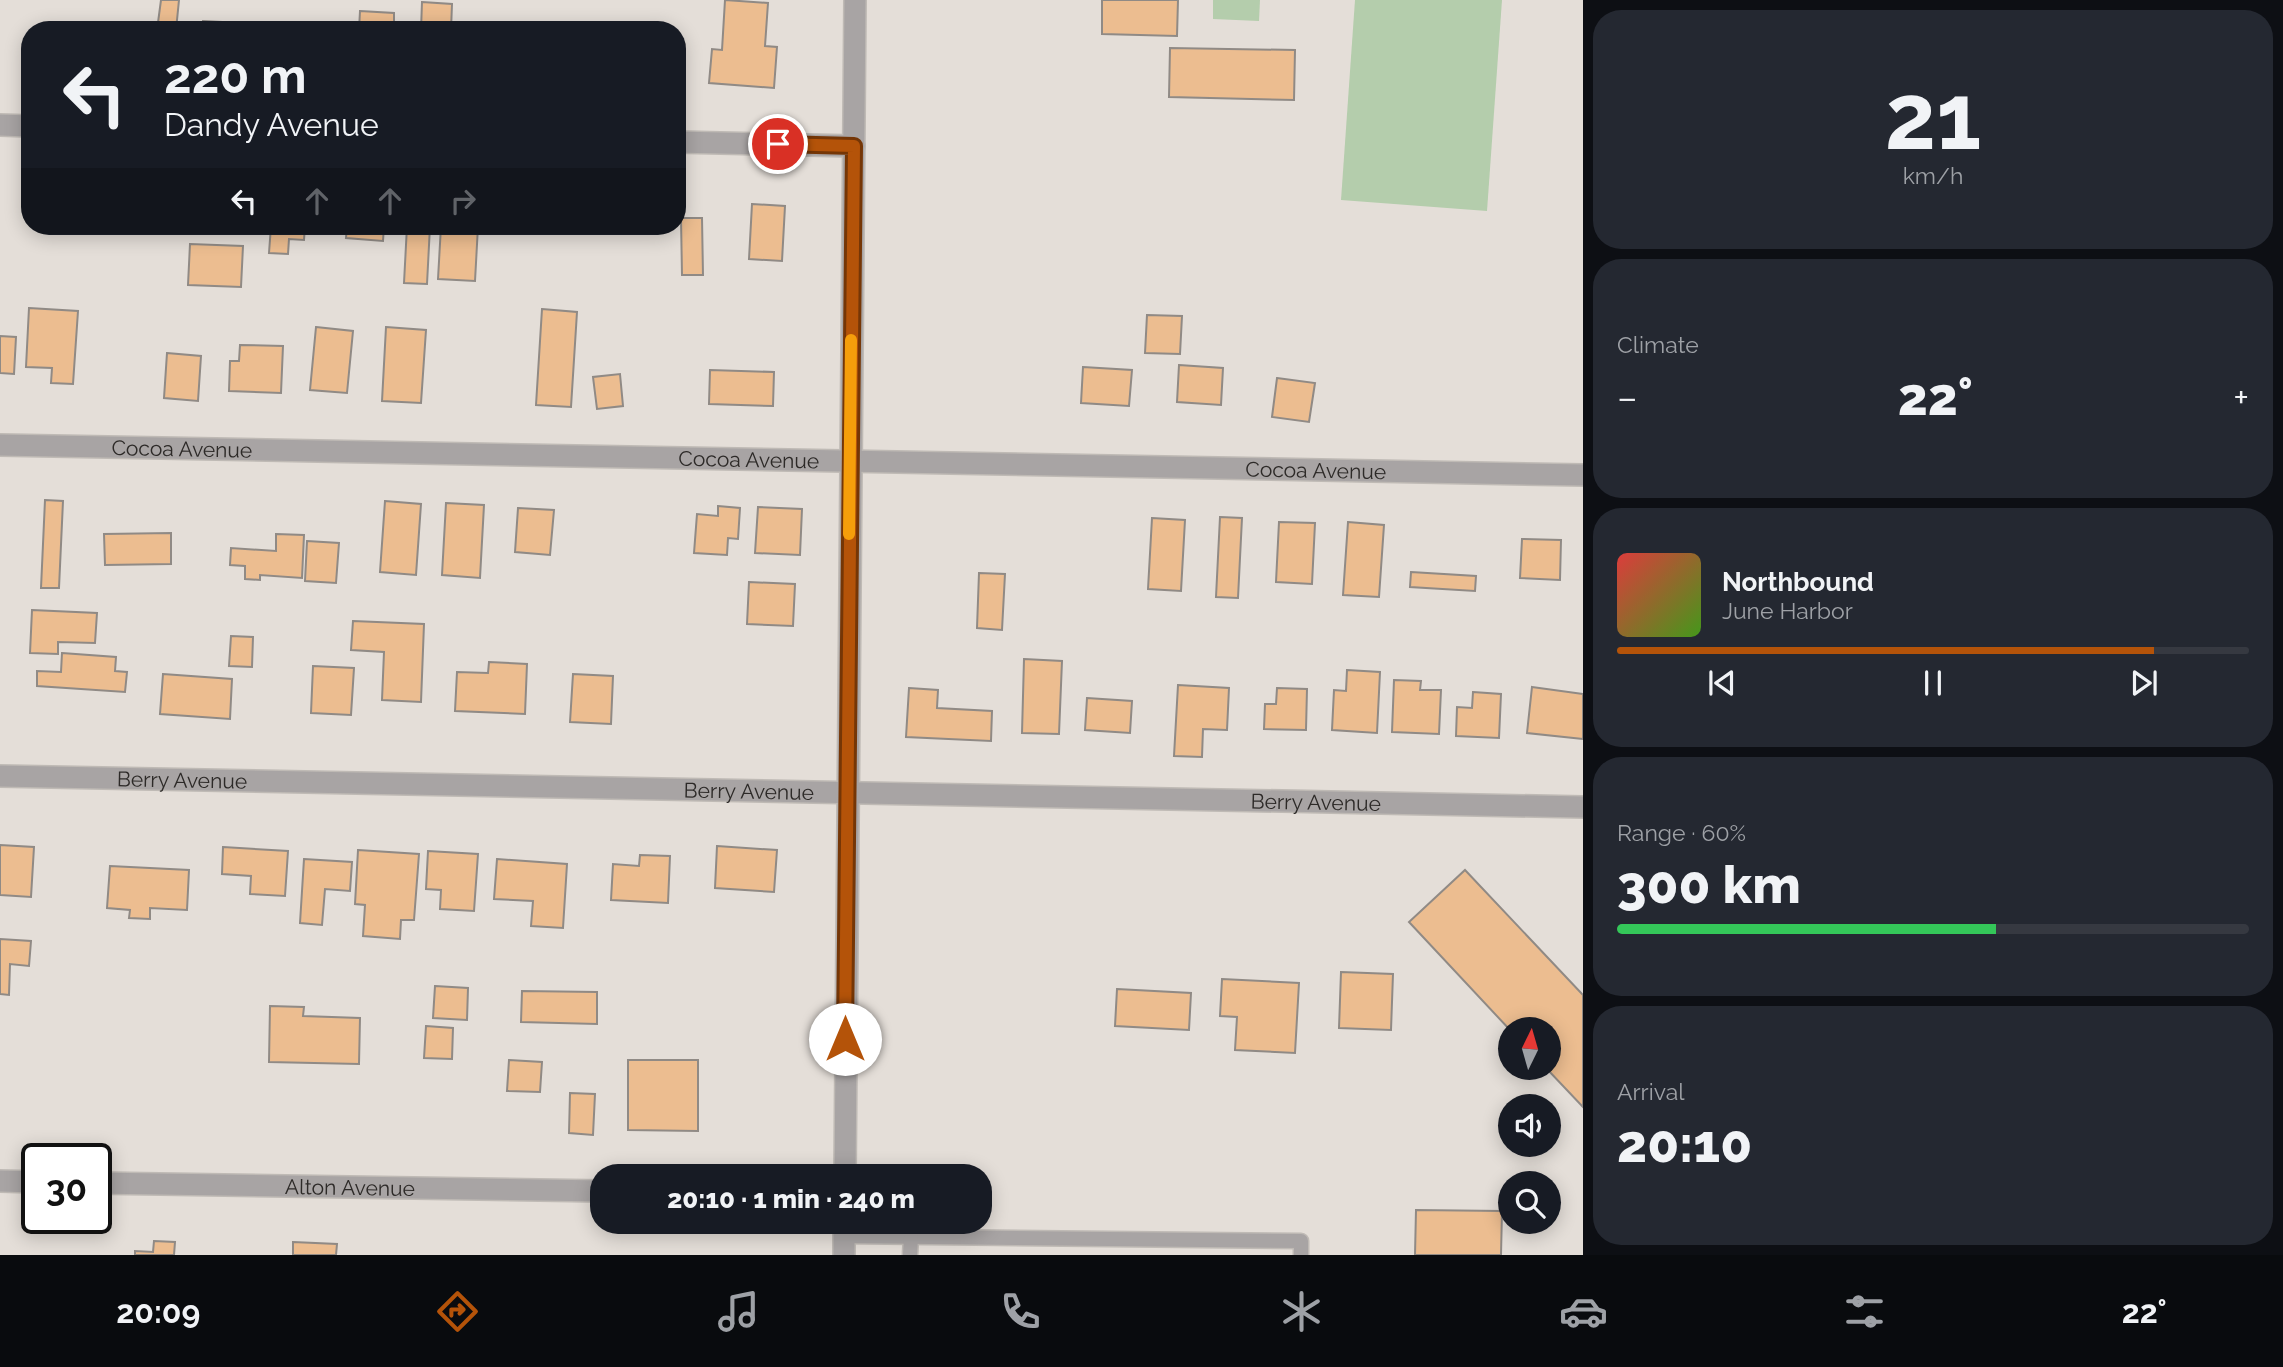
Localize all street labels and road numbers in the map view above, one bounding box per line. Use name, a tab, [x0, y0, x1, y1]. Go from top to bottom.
street label: Cocoa Avenue	[111, 435, 253, 462]
street label: Cocoa Avenue	[678, 445, 819, 473]
street label: Cocoa Avenue	[1245, 456, 1386, 484]
street label: Berry Avenue	[117, 766, 247, 793]
street label: Berry Avenue	[683, 777, 814, 804]
street label: Berry Avenue	[1250, 788, 1381, 816]
street label: Alton Avenue	[285, 1173, 415, 1201]

